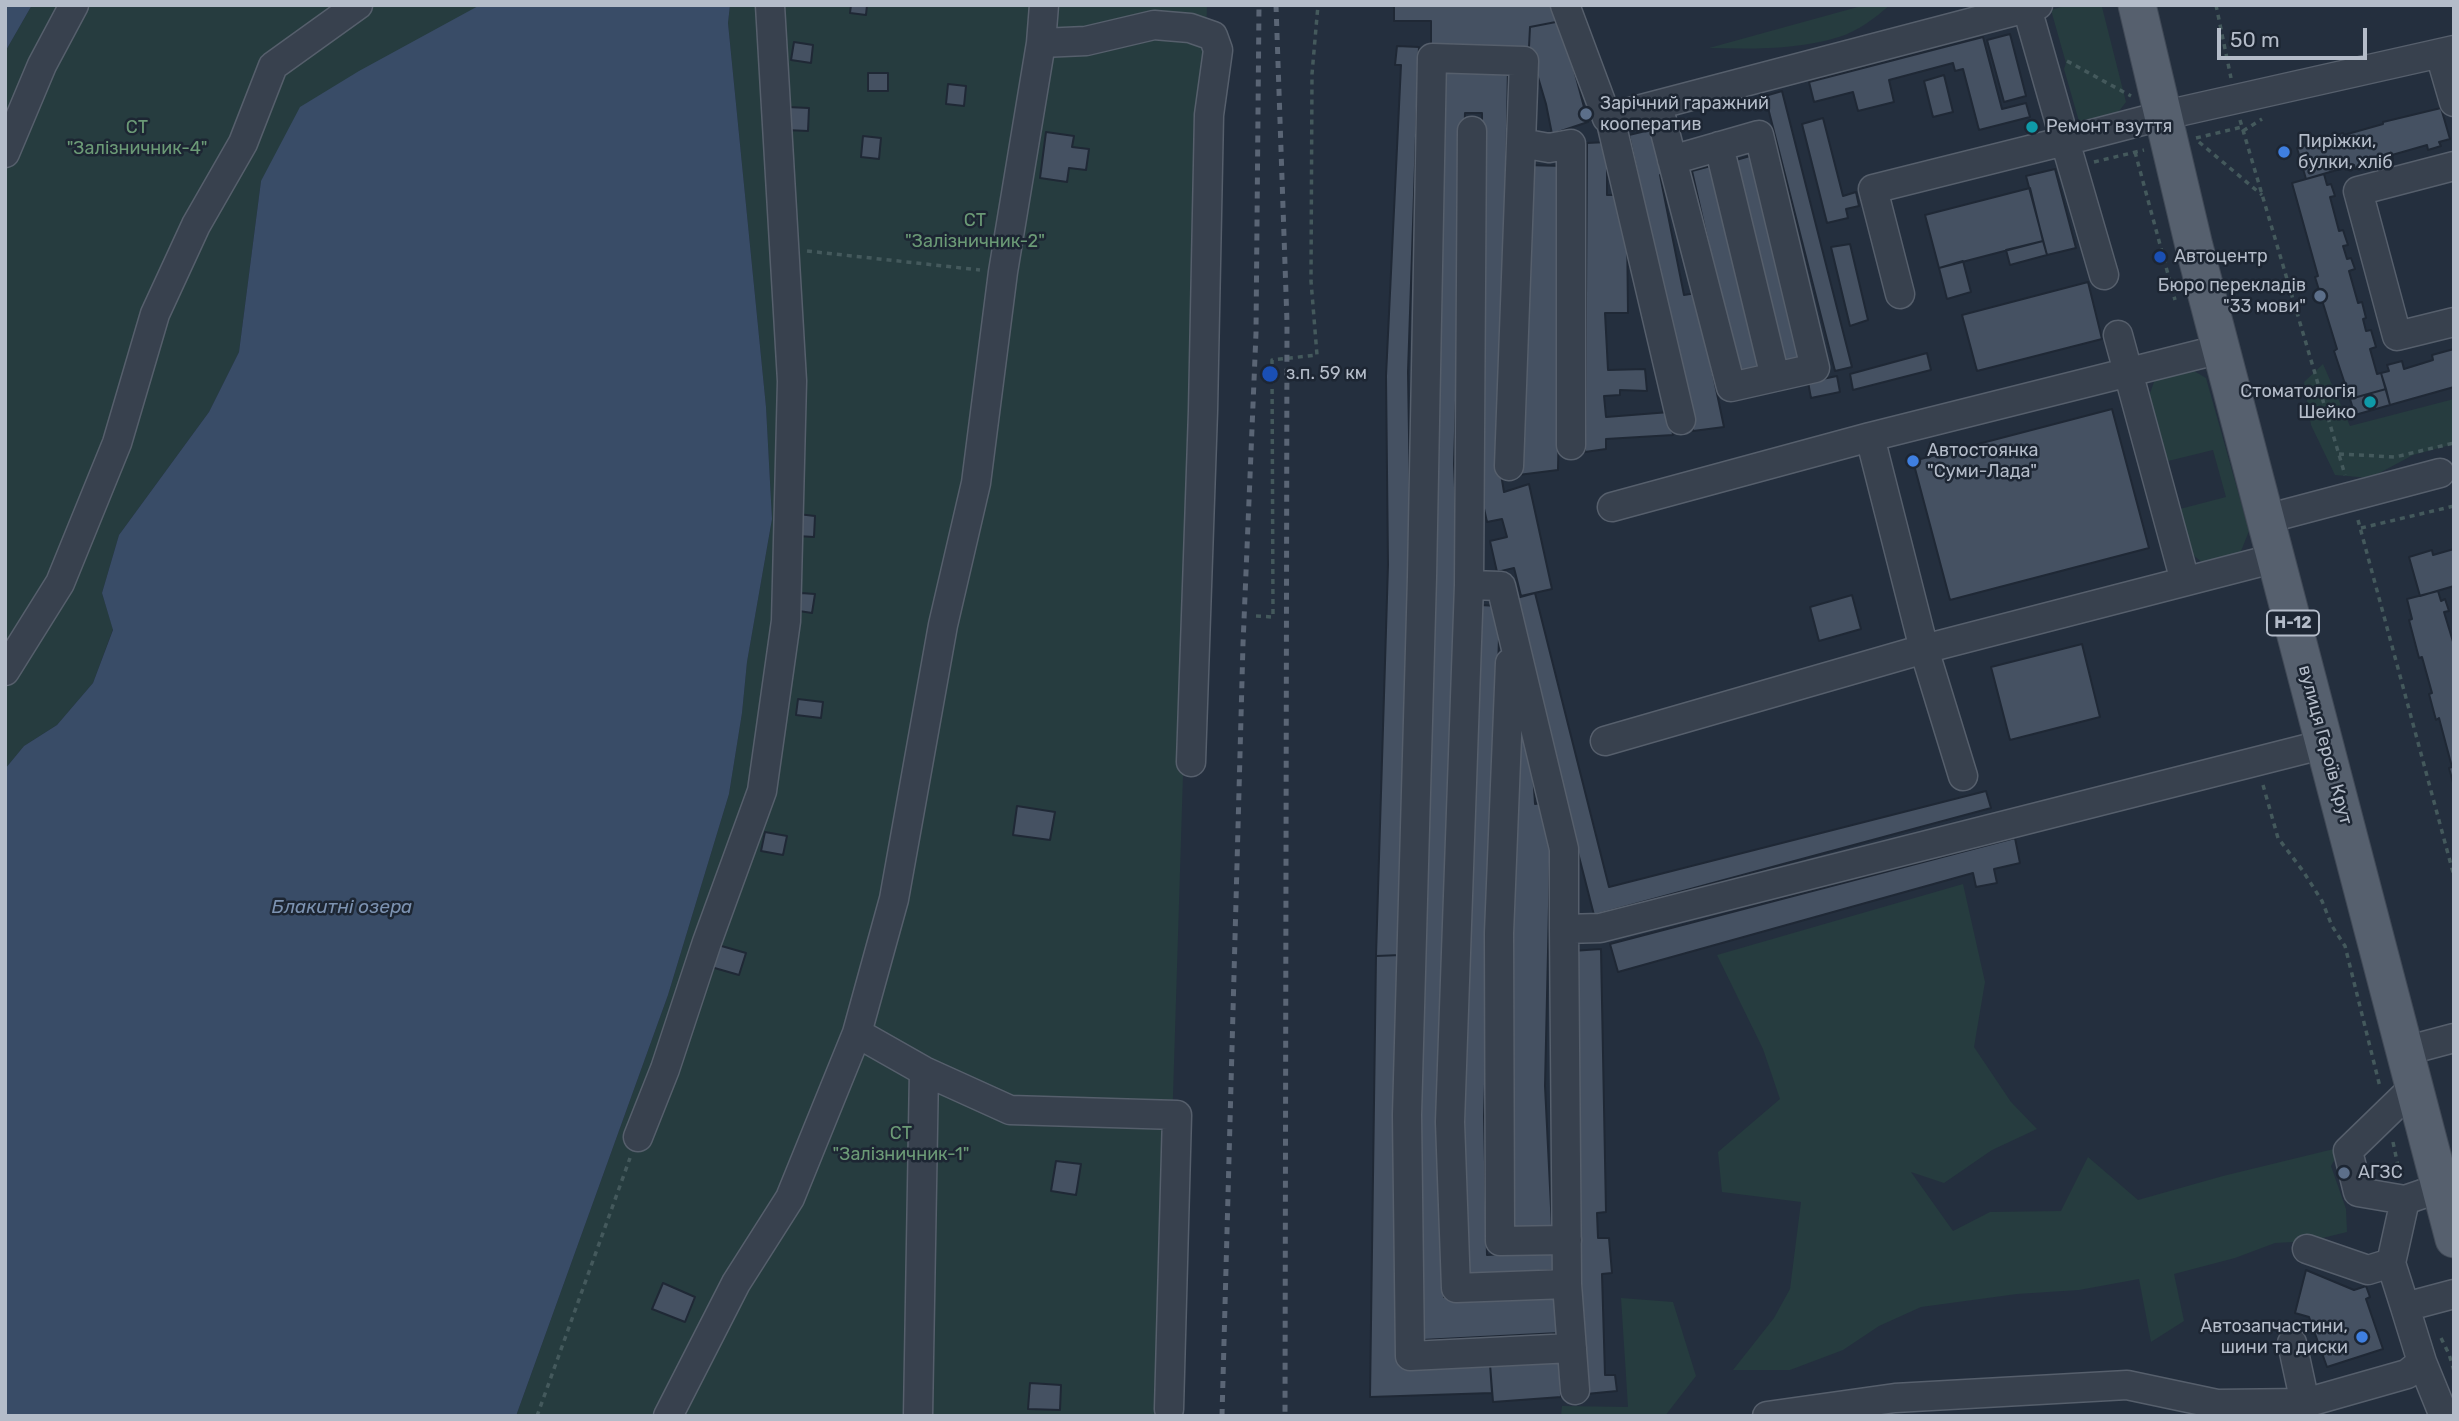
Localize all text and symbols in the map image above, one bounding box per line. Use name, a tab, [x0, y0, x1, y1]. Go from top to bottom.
scale bar	[2221, 14, 2372, 58]
text: 50 m	[2230, 27, 2280, 52]
place label: Зарічний гаражний кооператив	[1600, 93, 1769, 136]
marker: Зарічний гаражний кооператив	[1578, 106, 1594, 122]
place label: Ремонт взуття	[2046, 116, 2172, 138]
park label: СТ "Залізничник-4"	[67, 117, 207, 160]
marker: Ремонт взуття	[2024, 119, 2040, 135]
place label: Пиріжки, булки, хліб	[2298, 131, 2393, 174]
marker: Пиріжки, булки, хліб	[2276, 144, 2292, 160]
park label: СТ "Залізничник-2"	[905, 210, 1045, 252]
place label: Автоцентр	[2174, 246, 2268, 268]
marker: Автоцентр	[2152, 249, 2168, 265]
place label: Бюро перекладів "33 мови"	[2158, 275, 2306, 318]
marker: Бюро перекладів "33 мови"	[2312, 288, 2328, 304]
place label: з.п. 59 км	[1286, 363, 1367, 385]
marker: з.п. 59 км	[1260, 364, 1280, 384]
place label: Стоматологія Шейко	[2240, 381, 2356, 424]
marker: Стоматологія Шейко	[2362, 394, 2378, 410]
place label: Автостоянка "Суми-Лада"	[1927, 440, 2039, 482]
marker: Автостоянка "Суми-Лада"	[1905, 453, 1921, 469]
road number: Н-12	[2267, 610, 2319, 636]
street label: вулиця Героїв Крут	[2293, 663, 2357, 827]
water label: Блакитні озера	[272, 897, 412, 919]
park label: СТ "Залізничник-1"	[833, 1123, 969, 1166]
place label: АГЗС	[2358, 1162, 2403, 1184]
marker: АГЗС	[2336, 1165, 2352, 1181]
place label: Автозапчастини, шини та диски	[2200, 1316, 2348, 1358]
marker: Автозапчастини, шини та диски	[2354, 1329, 2370, 1345]

